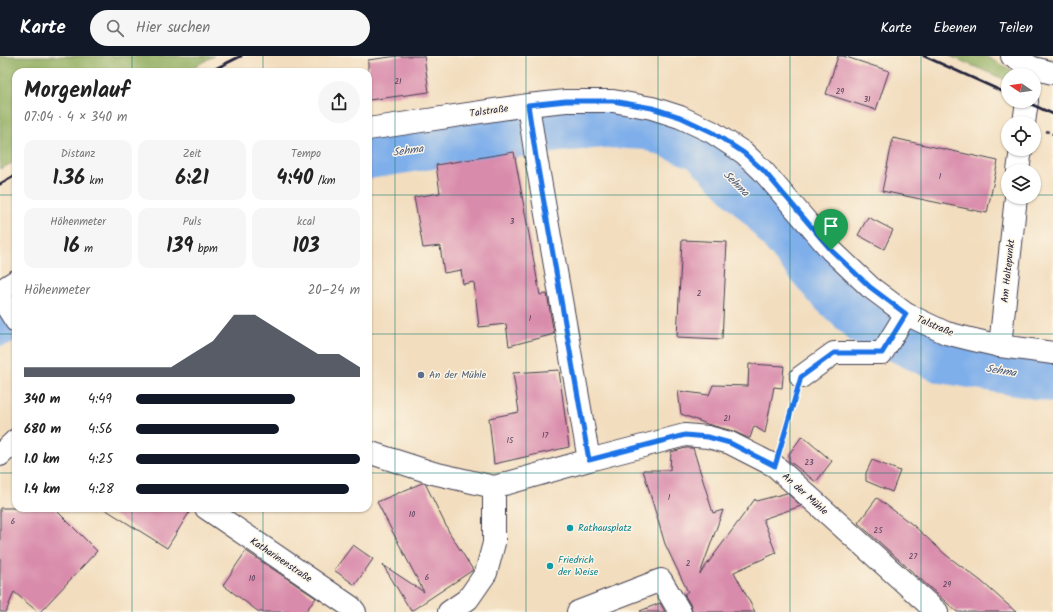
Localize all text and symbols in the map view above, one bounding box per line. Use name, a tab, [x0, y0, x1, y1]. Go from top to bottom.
search box	[90, 10, 370, 46]
text: Karte	[20, 13, 66, 43]
text: Hier suchen	[136, 16, 210, 40]
icon: search	[104, 17, 126, 39]
text: Karte	[880, 17, 912, 39]
text: Ebenen	[934, 17, 977, 39]
text: Teilen	[999, 17, 1033, 39]
north arrow	[1001, 68, 1041, 108]
map controls	[1001, 68, 1041, 204]
text: Morgenlauf	[24, 74, 129, 109]
house number: 21	[394, 75, 402, 88]
button: share	[318, 81, 360, 123]
house number: 29	[836, 85, 844, 98]
house number: 31	[863, 93, 871, 106]
street label: Talstraße	[469, 100, 510, 122]
text: 07:04 · 4 × 340 m	[24, 107, 127, 128]
button: locate	[1001, 116, 1041, 156]
water label: Sehma	[392, 140, 425, 162]
text: Distanz	[61, 145, 95, 163]
text: Zeit	[183, 145, 201, 163]
text: Tempo	[291, 145, 321, 163]
text: 1.36	[53, 163, 85, 195]
text: 6:21	[175, 163, 209, 195]
text: 4:40	[276, 163, 313, 195]
button: layers	[1001, 164, 1041, 204]
water label: Sehma	[719, 167, 754, 202]
house number: 1	[939, 170, 942, 183]
text: km	[85, 172, 103, 190]
text: /km	[313, 172, 336, 190]
pin	[814, 209, 848, 250]
text: Höhenmeter	[50, 213, 106, 231]
text: Puls	[183, 213, 201, 231]
text: kcal	[297, 213, 315, 231]
house number: 3	[510, 215, 515, 228]
icon: arrive	[820, 215, 842, 237]
text: 16	[63, 231, 80, 263]
text: 139	[166, 231, 193, 263]
text: 103	[292, 231, 320, 263]
street label: Am Haltepunkt	[997, 238, 1019, 304]
text: m	[80, 240, 93, 258]
text: bpm	[193, 240, 218, 258]
text: Höhenmeter	[24, 280, 90, 301]
text: 20–24 m	[308, 280, 360, 301]
house number: 2	[697, 287, 702, 300]
street label: Talstraße	[914, 311, 957, 341]
house number: 1	[529, 312, 532, 325]
water label: Sehma	[984, 360, 1018, 382]
place label: An der Mühle	[429, 367, 487, 383]
marker: An der Mühle	[416, 370, 426, 380]
text: 340 m	[24, 389, 61, 410]
text: 4:49	[88, 389, 112, 410]
house number: 21	[723, 412, 731, 425]
text: 680 m	[24, 419, 61, 440]
text: 4:56	[88, 419, 113, 440]
house number: 17	[542, 429, 548, 442]
house number: 15	[507, 434, 514, 447]
text: 1.0 km	[24, 449, 60, 470]
text: 4:25	[88, 449, 113, 470]
house number: 23	[804, 456, 814, 469]
street label: An der Mühle	[778, 469, 832, 519]
text: 1.4 km	[24, 479, 60, 500]
text: 4:28	[88, 479, 114, 500]
house number: 1	[668, 491, 671, 504]
house number: 10	[409, 508, 415, 521]
house number: 6	[11, 515, 15, 528]
place label: Rathausplatz	[578, 520, 632, 536]
marker: Rathausplatz	[565, 523, 575, 533]
house number: 25	[874, 524, 883, 537]
street label: Katharinenstraße	[247, 533, 316, 587]
house number: 27	[909, 550, 917, 563]
place label: Friedrich der Weise	[558, 552, 599, 580]
house number: 2	[686, 557, 691, 570]
marker: Friedrich der Weise	[545, 561, 555, 571]
house number: 6	[425, 571, 429, 584]
house number: 10	[249, 572, 255, 585]
house number: 29	[943, 578, 951, 591]

